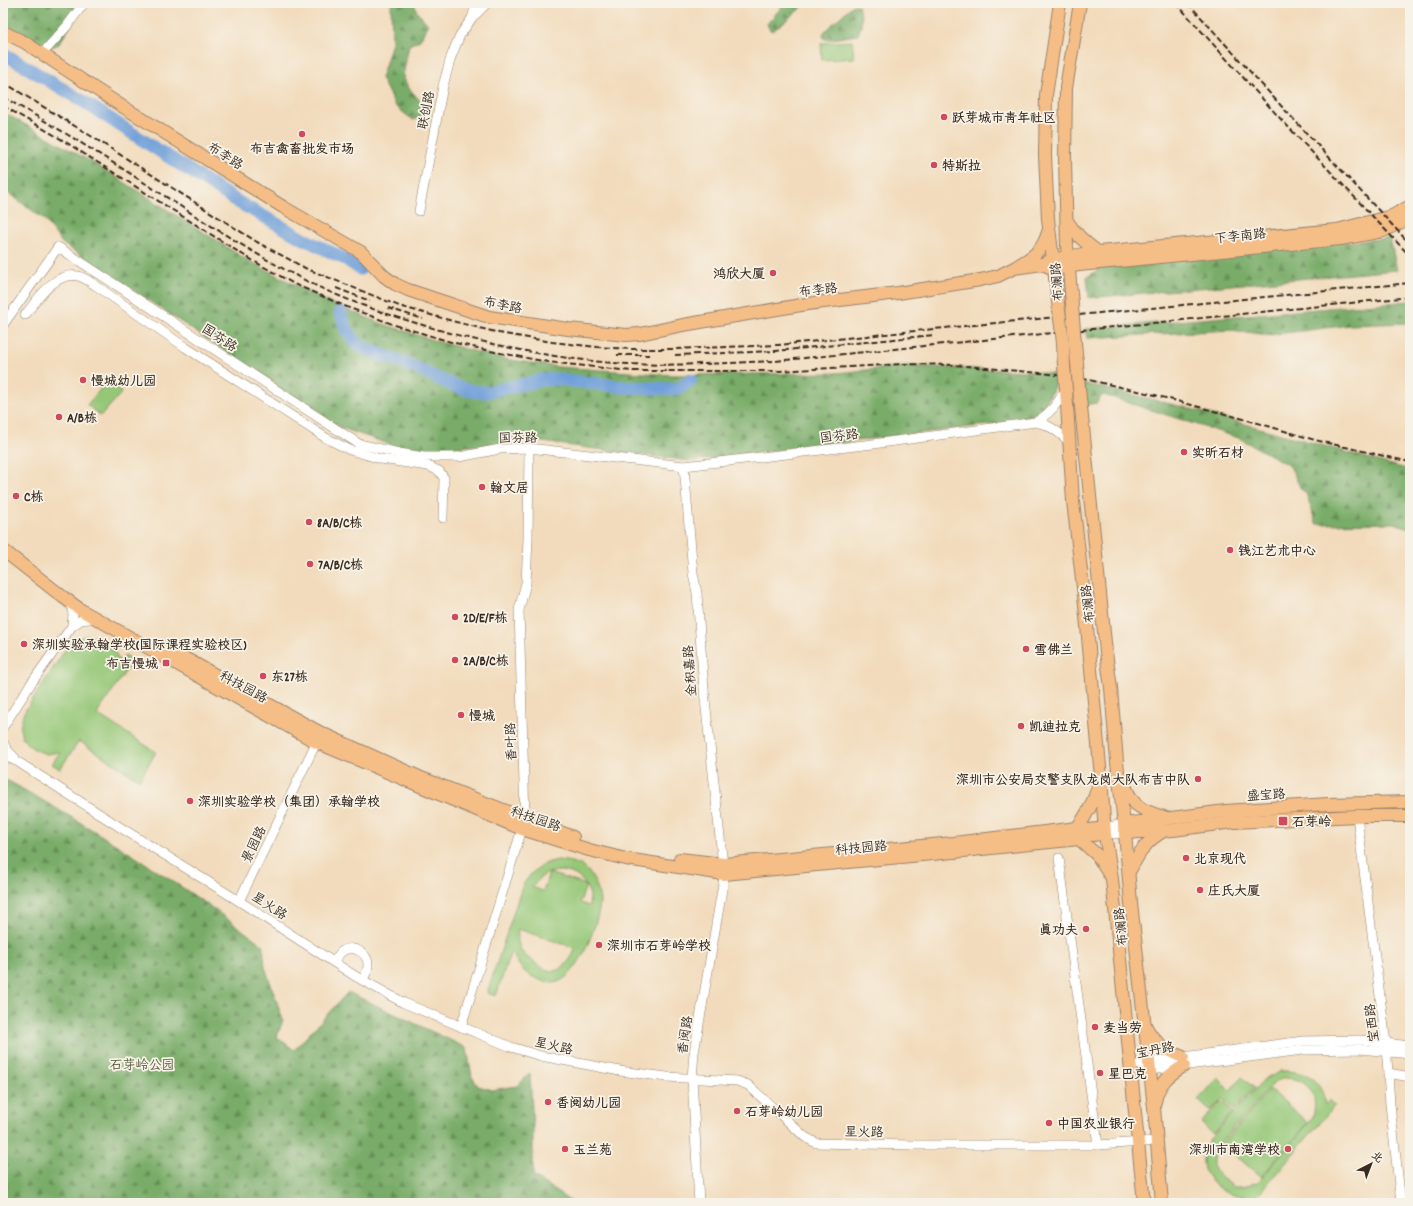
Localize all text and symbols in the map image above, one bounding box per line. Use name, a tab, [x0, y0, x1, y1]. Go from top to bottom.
street label: 联创路	[414, 90, 441, 131]
place label: 跃芽城市青年社区	[952, 110, 1056, 129]
marker: 跃芽城市青年社区	[939, 112, 949, 122]
marker: 布吉禽畜批发市场	[297, 129, 307, 139]
street label: 布李路	[203, 139, 246, 176]
place label: 布吉禽畜批发市场	[250, 141, 354, 160]
place label: 特斯拉	[942, 158, 981, 177]
marker: 特斯拉	[929, 160, 939, 170]
street label: 下李南路	[1213, 225, 1267, 250]
street label: 布澜路	[1047, 262, 1070, 302]
place label: 鸿欣大厦	[713, 266, 765, 285]
marker: 鸿欣大厦	[768, 268, 778, 278]
street label: 布李路	[798, 280, 839, 303]
street label: 布李路	[482, 293, 523, 320]
street label: 国芬路	[197, 321, 240, 358]
place label: 慢城幼儿园	[91, 373, 156, 392]
marker: 慢城幼儿园	[78, 375, 88, 385]
place label: A/B栋	[67, 410, 97, 429]
marker: A/B栋	[54, 412, 64, 422]
street label: 国芬路	[819, 426, 860, 449]
street label: 国芬路	[498, 430, 538, 449]
place label: 实昕石材	[1192, 445, 1244, 464]
marker: 实昕石材	[1179, 447, 1189, 457]
place label: 翰文居	[490, 480, 529, 499]
marker: 翰文居	[477, 482, 487, 492]
place label: C栋	[24, 489, 43, 508]
marker: C栋	[11, 491, 21, 501]
place label: 8A/B/C栋	[317, 515, 362, 534]
marker: 8A/B/C栋	[304, 517, 314, 527]
place label: 钱江艺术中心	[1238, 543, 1316, 562]
marker: 钱江艺术中心	[1225, 545, 1235, 555]
place label: 7A/B/C栋	[318, 557, 363, 576]
marker: 7A/B/C栋	[305, 559, 315, 569]
street label: 布澜路	[1078, 583, 1101, 624]
place label: 2D/E/F栋	[463, 610, 508, 629]
marker: 2D/E/F栋	[450, 612, 460, 622]
place label: 深圳实验承翰学校(国际课程实验校区)	[32, 637, 247, 656]
marker: 深圳实验承翰学校(国际课程实验校区)	[19, 639, 29, 649]
place label: 雪佛兰	[1034, 642, 1073, 661]
street label: 金积嘉路	[680, 644, 703, 697]
marker: 雪佛兰	[1021, 644, 1031, 654]
place label: 2A/B/C栋	[463, 653, 509, 672]
marker: 2A/B/C栋	[450, 655, 460, 665]
place label: 布吉慢城	[106, 656, 158, 675]
marker: 布吉慢城	[161, 658, 171, 668]
street label: 科技园路	[215, 667, 270, 709]
place label: 东27栋	[271, 669, 308, 688]
marker: 东27栋	[258, 671, 268, 681]
place label: 慢城	[469, 708, 495, 727]
marker: 慢城	[456, 710, 466, 720]
place label: 凯迪拉克	[1029, 719, 1081, 738]
marker: 凯迪拉克	[1016, 721, 1026, 731]
street label: 香叶路	[502, 722, 523, 762]
place label: 深圳市公安局交警支队龙岗大队布吉中队	[956, 772, 1190, 791]
marker: 深圳市公安局交警支队龙岗大队布吉中队	[1193, 774, 1203, 784]
street label: 盛宝路	[1246, 786, 1286, 807]
place label: 深圳实验学校（集团）承翰学校	[198, 794, 380, 813]
marker: 深圳实验学校（集团）承翰学校	[185, 796, 195, 806]
street label: 科技园路	[508, 803, 563, 838]
place label: 石芽岭	[1292, 814, 1332, 833]
marker: 石芽岭	[1277, 815, 1289, 827]
street label: 景园路	[238, 823, 272, 867]
street label: 科技园路	[834, 838, 888, 861]
place label: 北京现代	[1194, 851, 1246, 870]
marker: 北京现代	[1181, 853, 1191, 863]
place label: 庄氏大厦	[1208, 883, 1260, 902]
marker: 庄氏大厦	[1195, 885, 1205, 895]
street label: 星火路	[247, 889, 290, 926]
street label: 布澜路	[1111, 906, 1134, 947]
place label: 真功夫	[1039, 922, 1078, 941]
marker: 真功夫	[1081, 924, 1091, 934]
place label: 深圳市石芽岭学校	[607, 938, 711, 957]
marker: 深圳市石芽岭学校	[594, 940, 604, 950]
street label: 宝西路	[1362, 1002, 1385, 1043]
street label: 香阅路	[674, 1015, 699, 1056]
place label: 麦当劳	[1103, 1020, 1142, 1039]
marker: 麦当劳	[1090, 1022, 1100, 1032]
street label: 星火路	[532, 1034, 575, 1061]
street label: 宝丹路	[1135, 1038, 1176, 1065]
park label: 石芽岭公园	[109, 1057, 175, 1076]
place label: 星巴克	[1108, 1066, 1147, 1085]
marker: 星巴克	[1095, 1068, 1105, 1078]
place label: 香阅幼儿园	[556, 1095, 621, 1114]
marker: 香阅幼儿园	[543, 1097, 553, 1107]
place label: 石芽岭幼儿园	[745, 1104, 823, 1123]
marker: 石芽岭幼儿园	[732, 1106, 742, 1116]
place label: 中国农业银行	[1057, 1116, 1135, 1135]
marker: 中国农业银行	[1044, 1118, 1054, 1128]
street label: 星火路	[844, 1124, 884, 1143]
place label: 玉兰苑	[573, 1142, 612, 1161]
place label: 深圳市南湾学校	[1189, 1142, 1280, 1161]
marker: 玉兰苑	[560, 1144, 570, 1154]
marker: 深圳市南湾学校	[1283, 1144, 1293, 1154]
north arrow	[1351, 1144, 1391, 1184]
text: 北	[1367, 1148, 1386, 1168]

